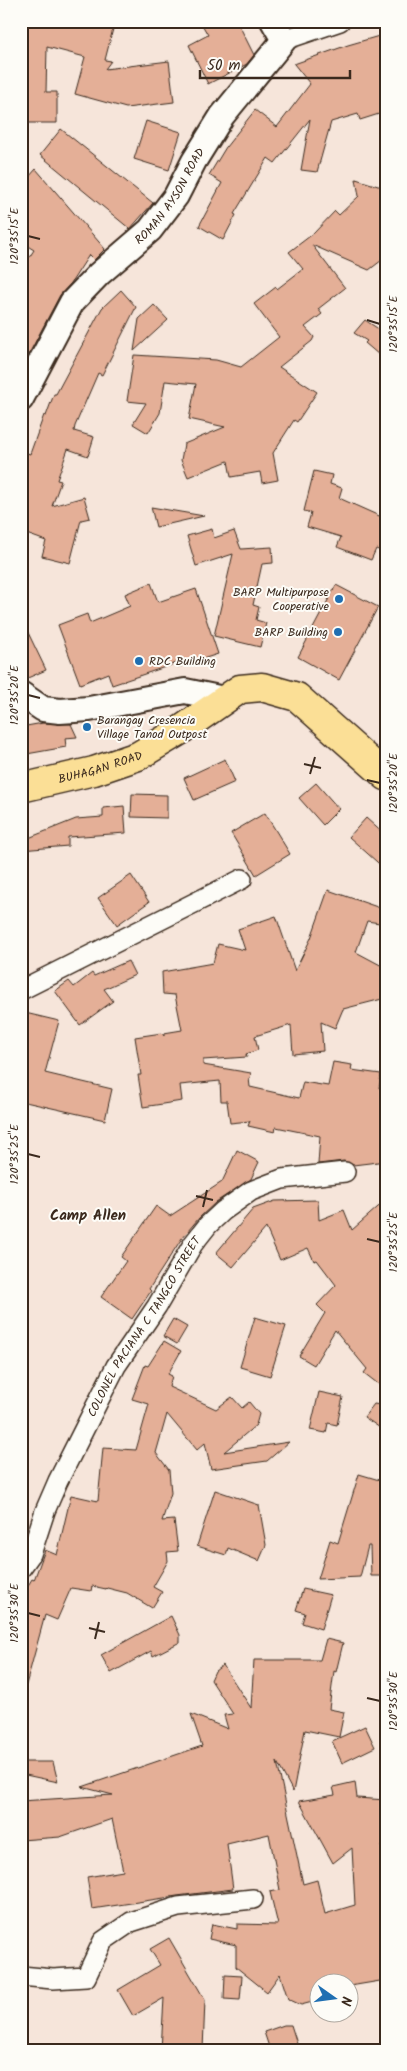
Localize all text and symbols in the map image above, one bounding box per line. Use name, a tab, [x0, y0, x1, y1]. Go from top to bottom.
scale bar	[200, 48, 350, 80]
text: 50 m	[207, 54, 241, 78]
street label: ROMAN AYSON ROAD	[130, 144, 210, 249]
text: 120°35'15"E	[5, 207, 24, 265]
text: 120°35'15"E	[384, 295, 403, 353]
place label: BARP Multipurpose Cooperative	[233, 583, 330, 616]
marker: BARP Multipurpose Cooperative	[333, 593, 345, 605]
place label: BARP Building	[255, 623, 328, 642]
marker: BARP Building	[332, 626, 344, 638]
place label: RDC Building	[149, 652, 216, 671]
marker: RDC Building	[133, 655, 145, 667]
text: 120°35'20"E	[5, 664, 24, 725]
place label: Barangay Cresencia Village Tanod Outpost	[97, 711, 207, 744]
marker: Barangay Cresencia Village Tanod Outpost	[81, 721, 93, 733]
street label: BUHAGAN ROAD	[56, 746, 147, 789]
text: 120°35'20"E	[384, 752, 403, 813]
text: 120°35'25"E	[5, 1123, 24, 1184]
district label: Camp Allen	[50, 1204, 126, 1228]
text: 120°35'25"E	[384, 1211, 403, 1272]
street label: COLONEL PACIANA C TANGCO STREET	[83, 1231, 207, 1421]
text: 120°35'30"E	[5, 1582, 24, 1643]
text: 120°35'30"E	[384, 1670, 403, 1731]
north arrow	[310, 1974, 360, 2024]
text: N	[334, 1994, 357, 2008]

